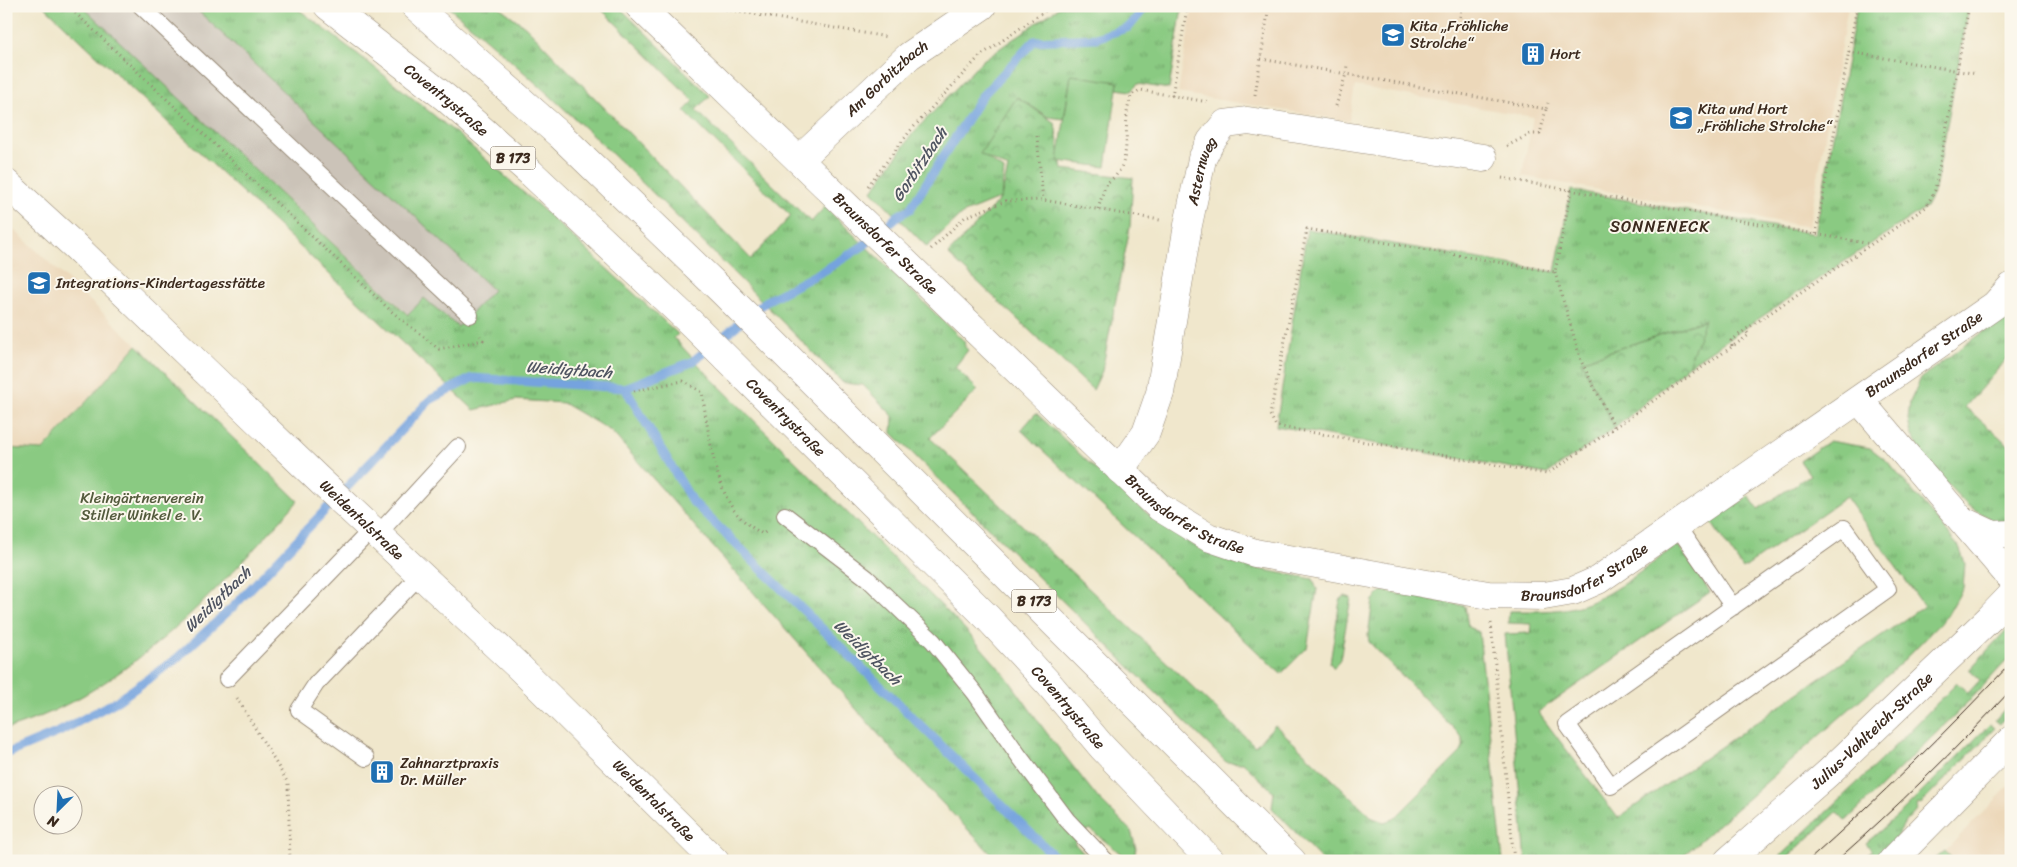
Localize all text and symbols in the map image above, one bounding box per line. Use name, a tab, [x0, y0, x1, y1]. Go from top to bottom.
place label: Kita „Fröhliche Strolche“	[1410, 13, 1509, 56]
school or university icon: Kita „Fröhliche Strolche“	[1380, 22, 1406, 48]
street label: Am Gorbitzbach	[838, 33, 934, 124]
building icon: Hort	[1520, 41, 1546, 67]
place label: Hort	[1550, 41, 1581, 67]
street label: Coventrystraße	[398, 57, 495, 143]
place label: Kita und Hort „Fröhliche Strolche“	[1697, 96, 1833, 139]
school or university icon: Kita und Hort „Fröhliche Strolche“	[1668, 105, 1694, 131]
water label: Gorbitzbach	[884, 120, 956, 207]
street label: Asternweg	[1179, 130, 1224, 209]
road number: B 173	[490, 146, 536, 170]
street label: Braunsdorfer Straße	[826, 186, 944, 301]
district label: SONNENECK	[1610, 212, 1710, 241]
school or university icon: Integrations-Kindertagesstätte	[26, 270, 52, 296]
place label: Integrations-Kindertagesstätte	[55, 270, 265, 296]
street label: Braunsdorfer Straße	[1859, 304, 1988, 404]
water label: Weidigtbach	[525, 352, 614, 387]
street label: Coventrystraße	[740, 371, 832, 463]
street label: Braunsdorfer Straße	[1119, 468, 1248, 561]
street label: Weidentalstraße	[313, 473, 410, 567]
park label: Kleingärtnerverein Stiller Winkel e. V.	[80, 485, 204, 528]
street label: Braunsdorfer Straße	[1521, 536, 1654, 609]
water label: Weidigtbach	[177, 558, 259, 640]
road number: B 173	[1012, 590, 1056, 612]
water label: Weidigtbach	[827, 612, 910, 694]
street label: Coventrystraße	[1025, 659, 1112, 756]
street label: Julius-Vahlteich-Straße	[1804, 666, 1939, 797]
place label: Zahnarztpraxis Dr. Müller	[400, 750, 499, 793]
street label: Weidentalstraße	[606, 753, 702, 848]
building icon: Zahnarztpraxis Dr. Müller	[369, 759, 395, 785]
north arrow	[32, 784, 82, 834]
text: N	[43, 808, 63, 835]

